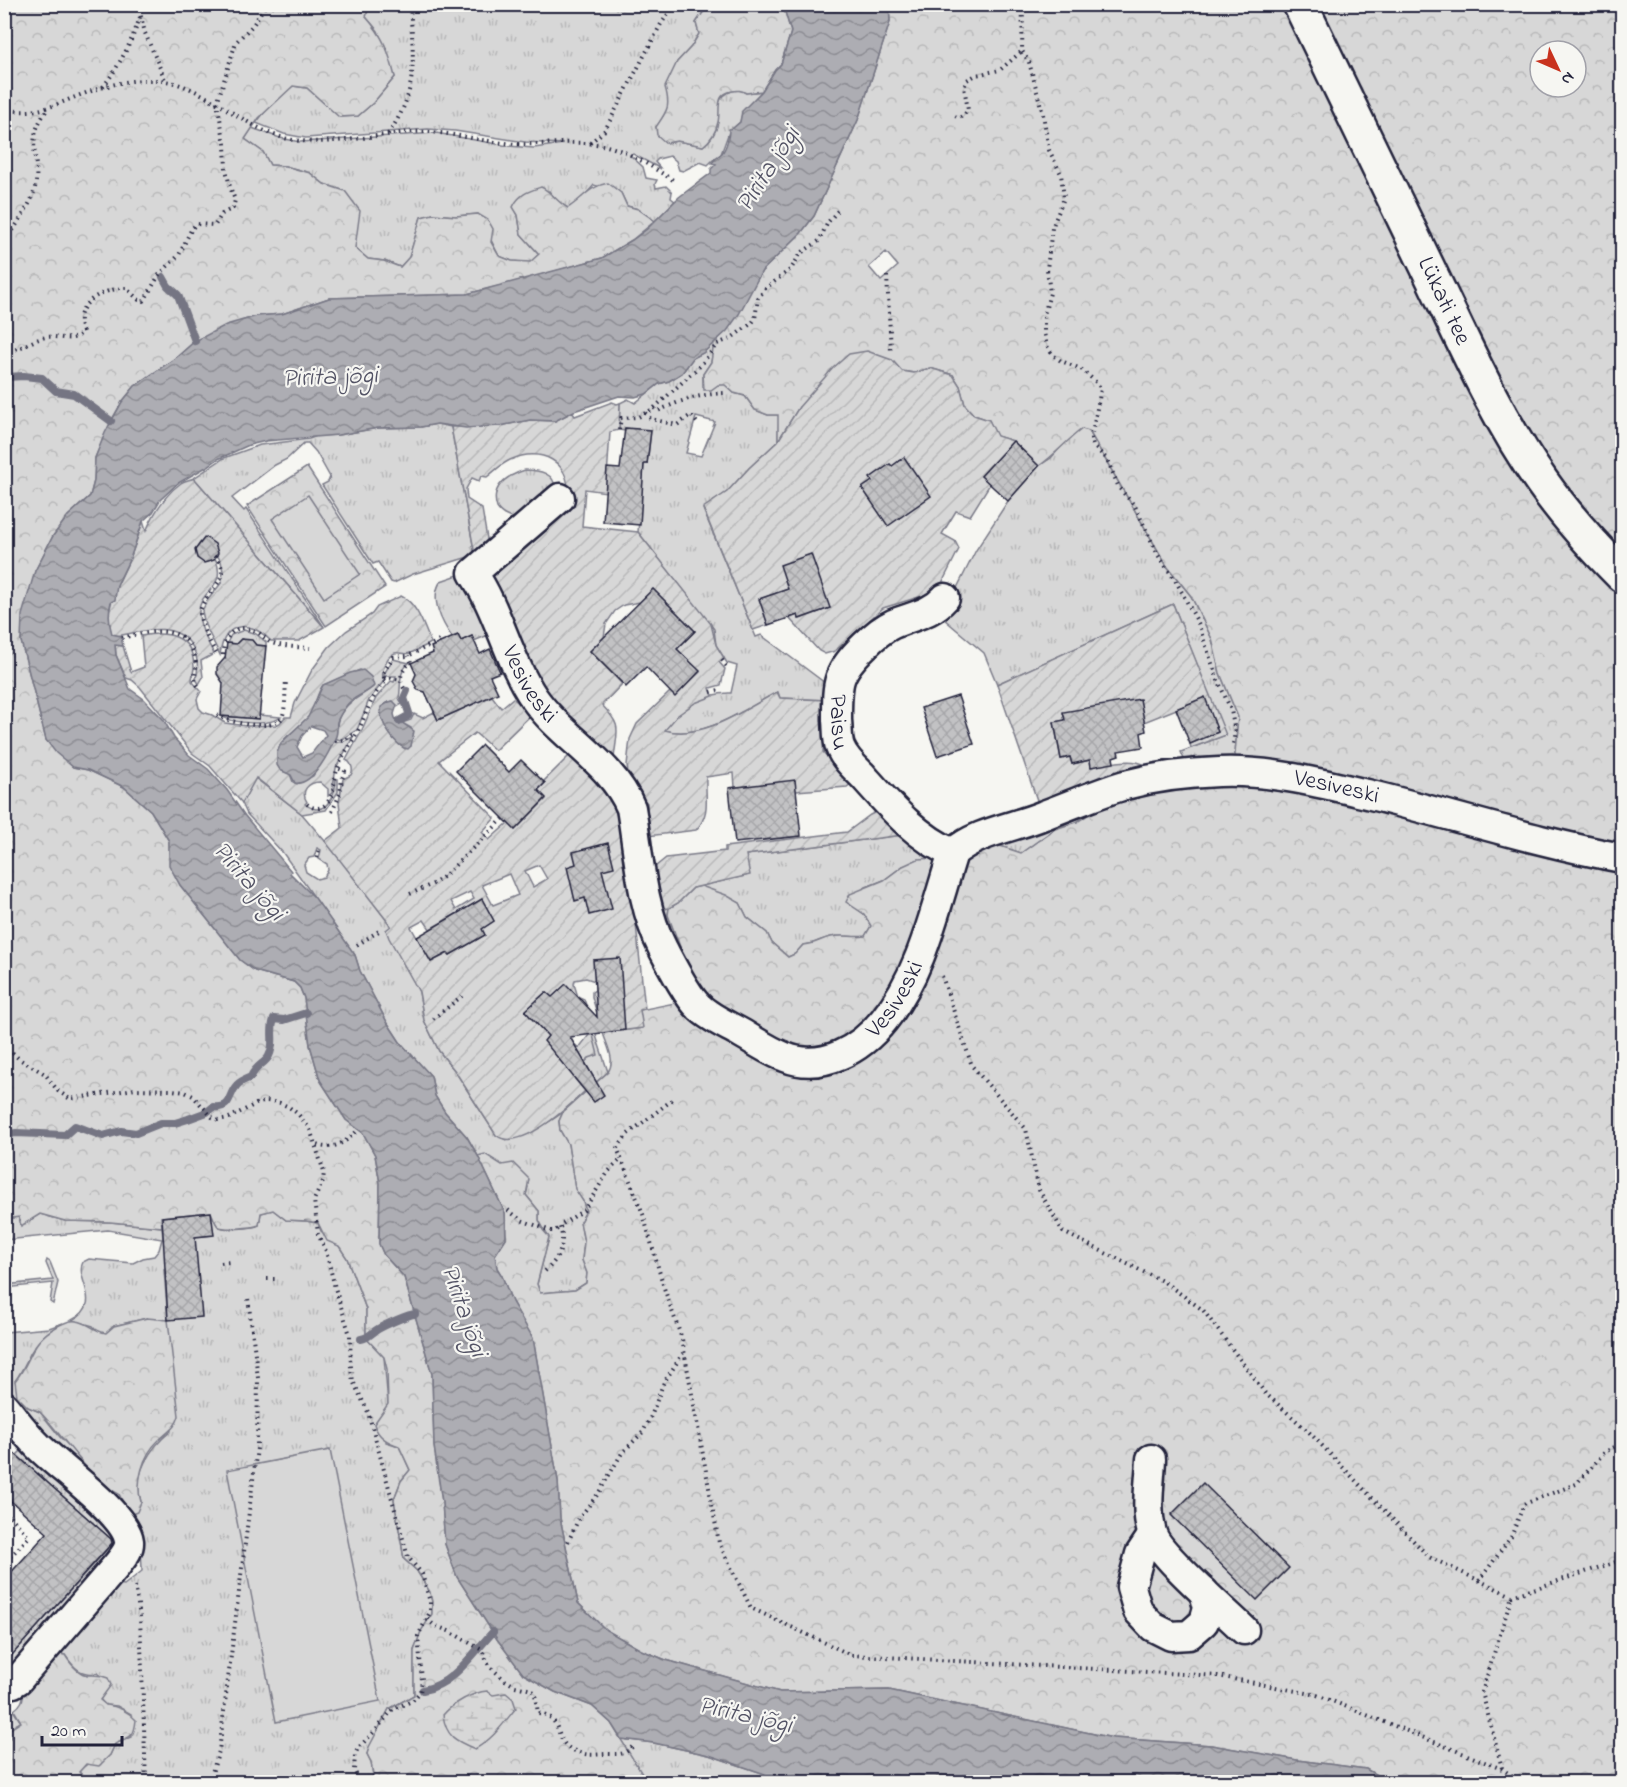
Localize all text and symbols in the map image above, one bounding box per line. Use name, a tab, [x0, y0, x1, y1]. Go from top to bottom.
north arrow	[1528, 39, 1588, 99]
text: N	[1555, 66, 1580, 90]
water label: Pirita jõgi	[727, 118, 812, 220]
street label: Lükati tee	[1408, 251, 1480, 351]
water label: Pirita jõgi	[282, 357, 381, 399]
street label: Vesiveski	[492, 639, 565, 732]
street label: Paisu	[819, 694, 857, 754]
street label: Vesiveski	[1290, 761, 1383, 814]
water label: Pirita jõgi	[202, 834, 295, 932]
street label: Vesiveski	[858, 956, 933, 1048]
water label: Pirita jõgi	[430, 1260, 497, 1364]
water label: Pirita jõgi	[694, 1687, 798, 1746]
scale bar	[42, 1709, 122, 1747]
text: 20 m	[51, 1719, 86, 1745]

